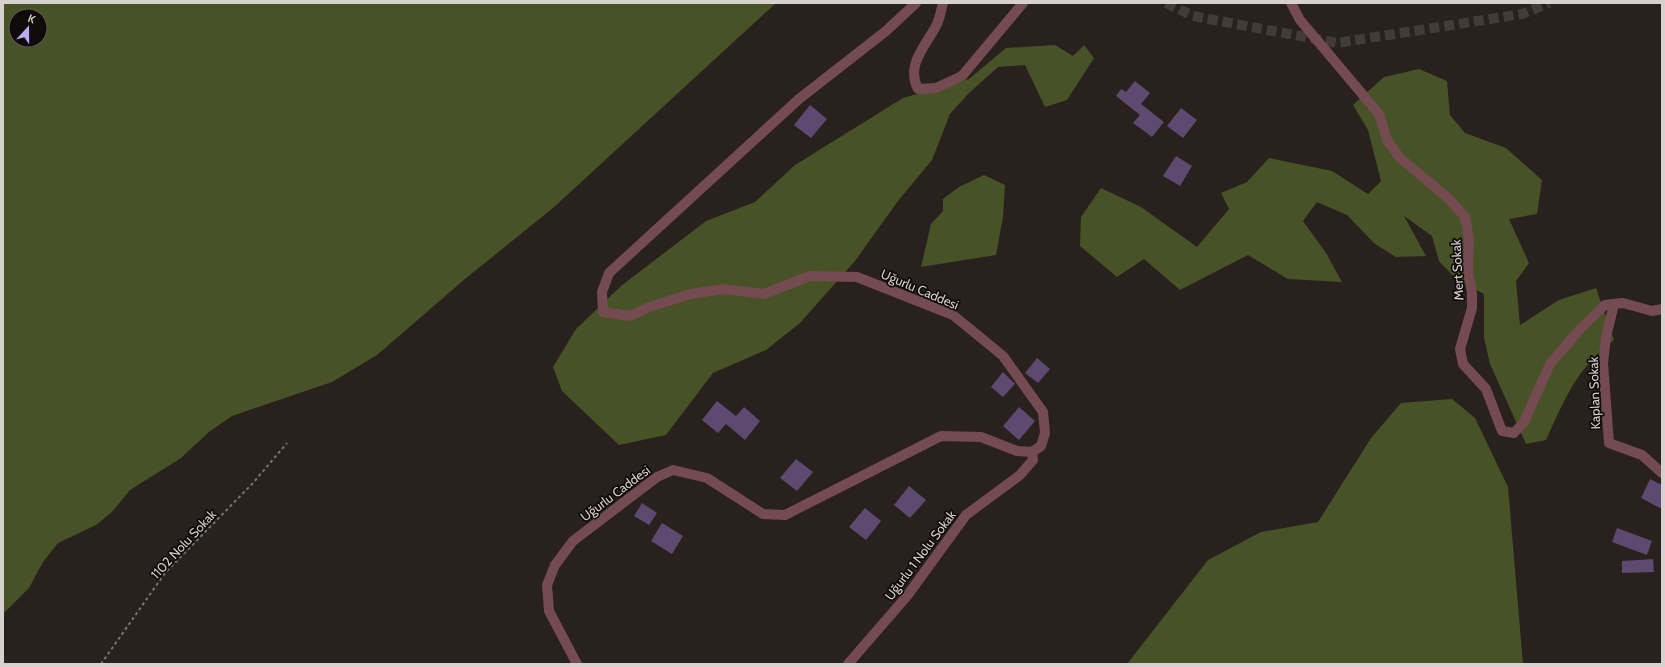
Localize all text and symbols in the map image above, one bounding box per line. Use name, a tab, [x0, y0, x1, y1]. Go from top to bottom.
north arrow	[8, 8, 48, 48]
text: K	[26, 11, 37, 26]
street label: Mert Sokak	[1447, 239, 1467, 301]
street label: Uğurlu Caddesi	[879, 265, 961, 313]
street label: Kaplan Sokak	[1585, 356, 1603, 430]
street label: Uğurlu Caddesi	[577, 462, 653, 524]
street label: 1102 Nolu Sokak	[147, 506, 219, 582]
street label: Uğurlu 1 Nolu Sokak	[881, 507, 959, 603]

